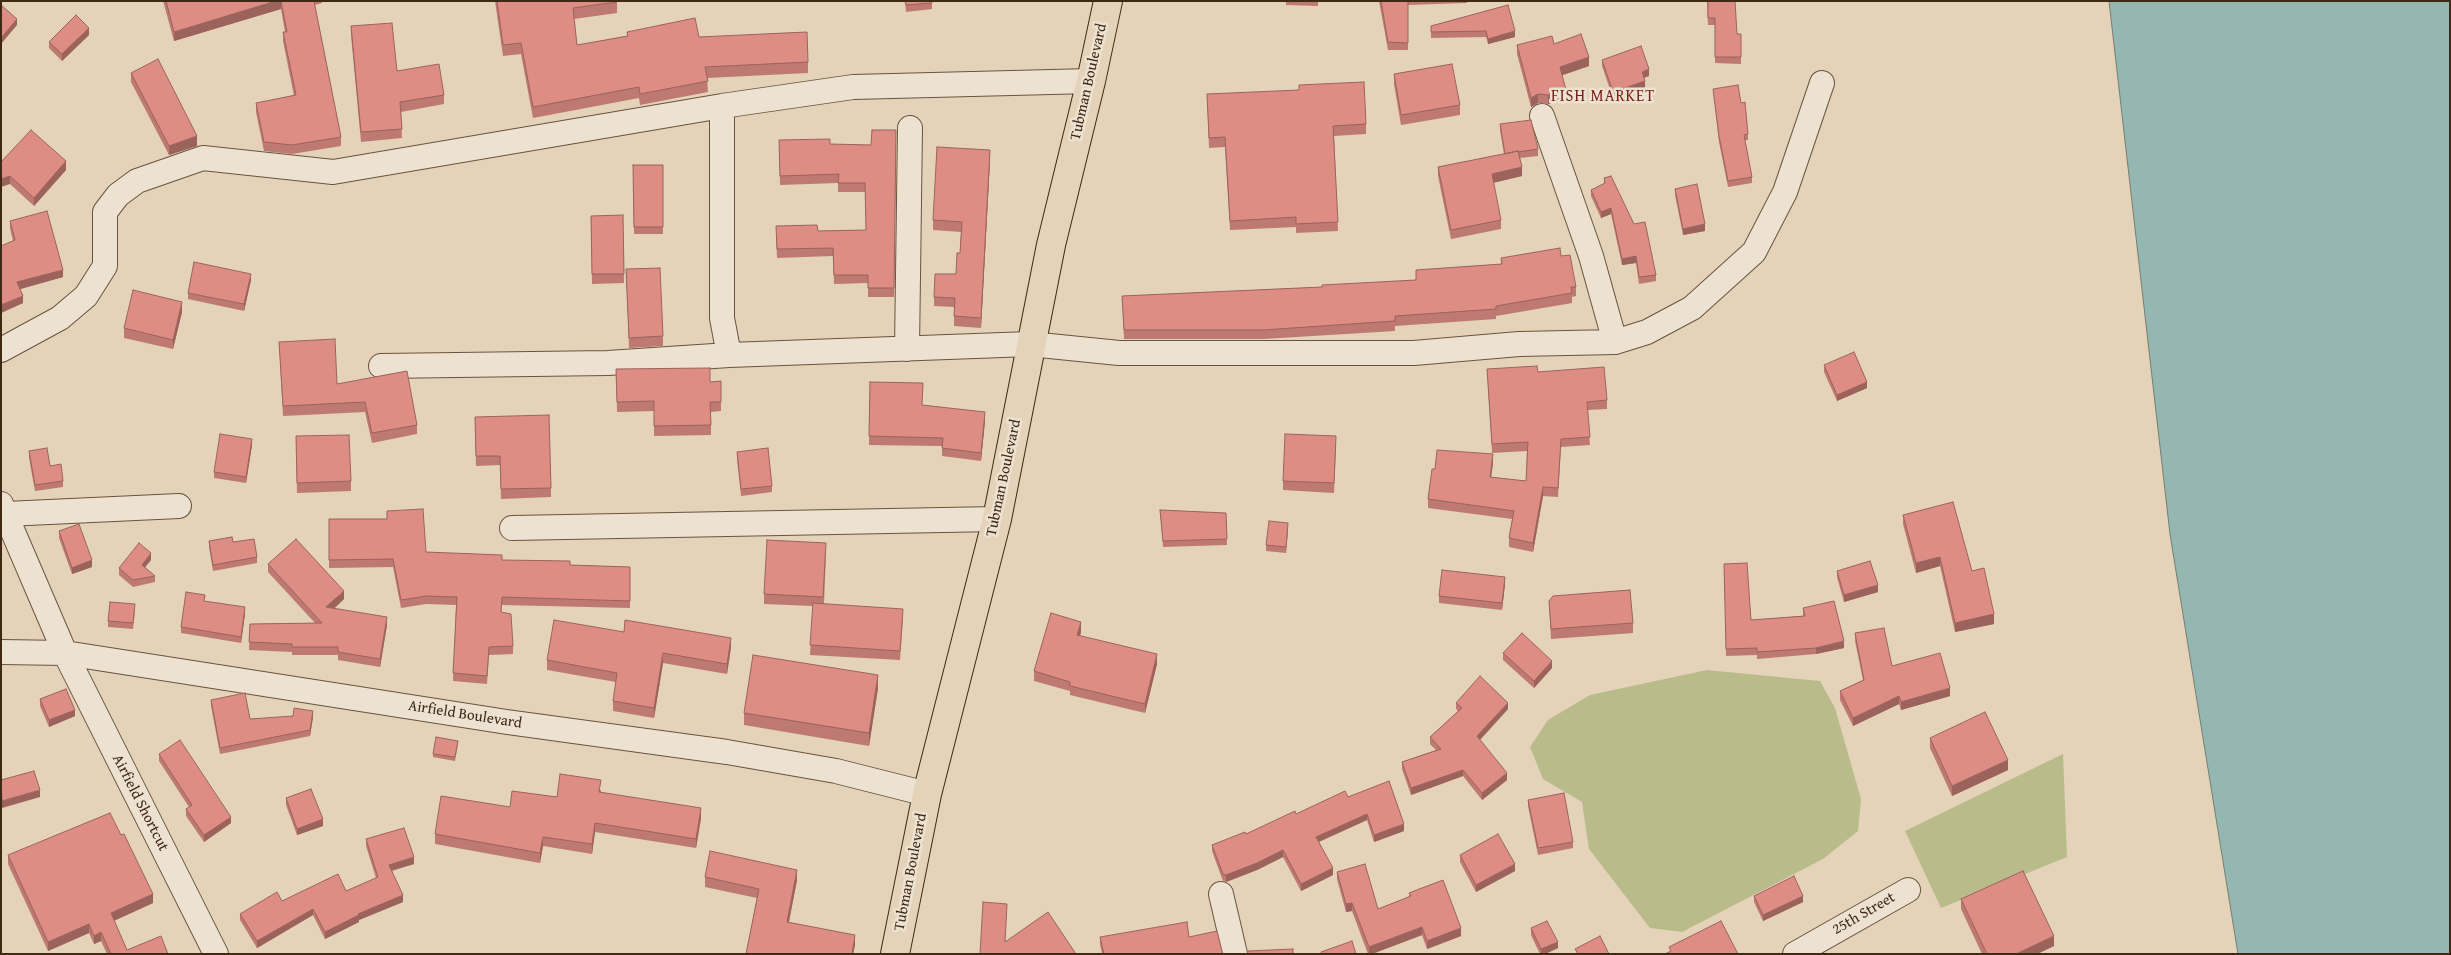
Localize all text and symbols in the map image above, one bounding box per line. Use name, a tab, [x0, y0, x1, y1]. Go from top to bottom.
street label: Tubman Boulevard	[1067, 22, 1111, 142]
district label: FISH MARKET	[1550, 87, 1656, 107]
street label: Tubman Boulevard	[983, 418, 1025, 538]
street label: Airfield Boulevard	[407, 697, 523, 733]
street label: Airfield Shortcut	[108, 752, 172, 854]
street label: Tubman Boulevard	[891, 812, 931, 932]
street label: 25th Street	[1829, 889, 1899, 939]

